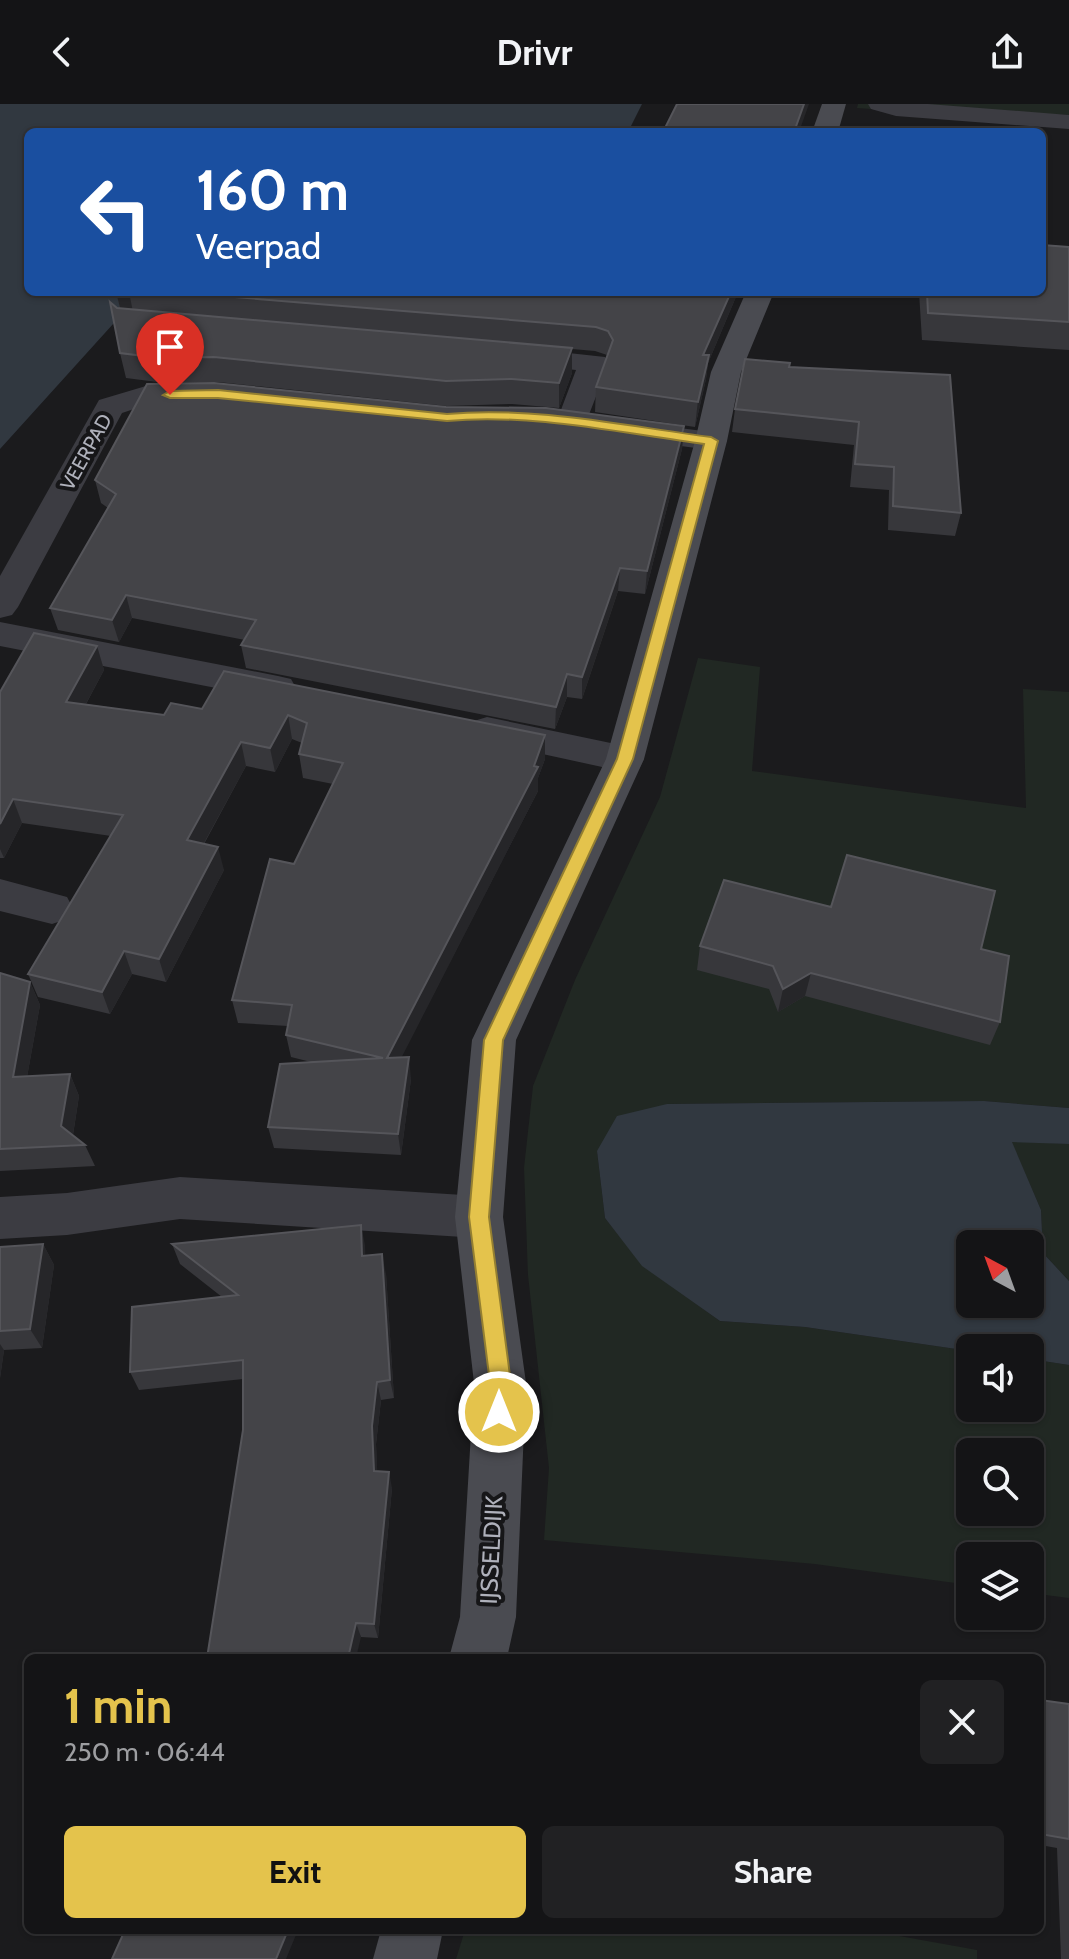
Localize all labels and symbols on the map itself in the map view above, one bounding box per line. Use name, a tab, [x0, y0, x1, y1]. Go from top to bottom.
pin	[136, 313, 204, 395]
street label: VEERPAD	[55, 409, 117, 495]
north arrow	[956, 1230, 1044, 1318]
position arrow	[457, 1370, 541, 1454]
street label: IJSSELDIJK	[474, 1494, 508, 1605]

